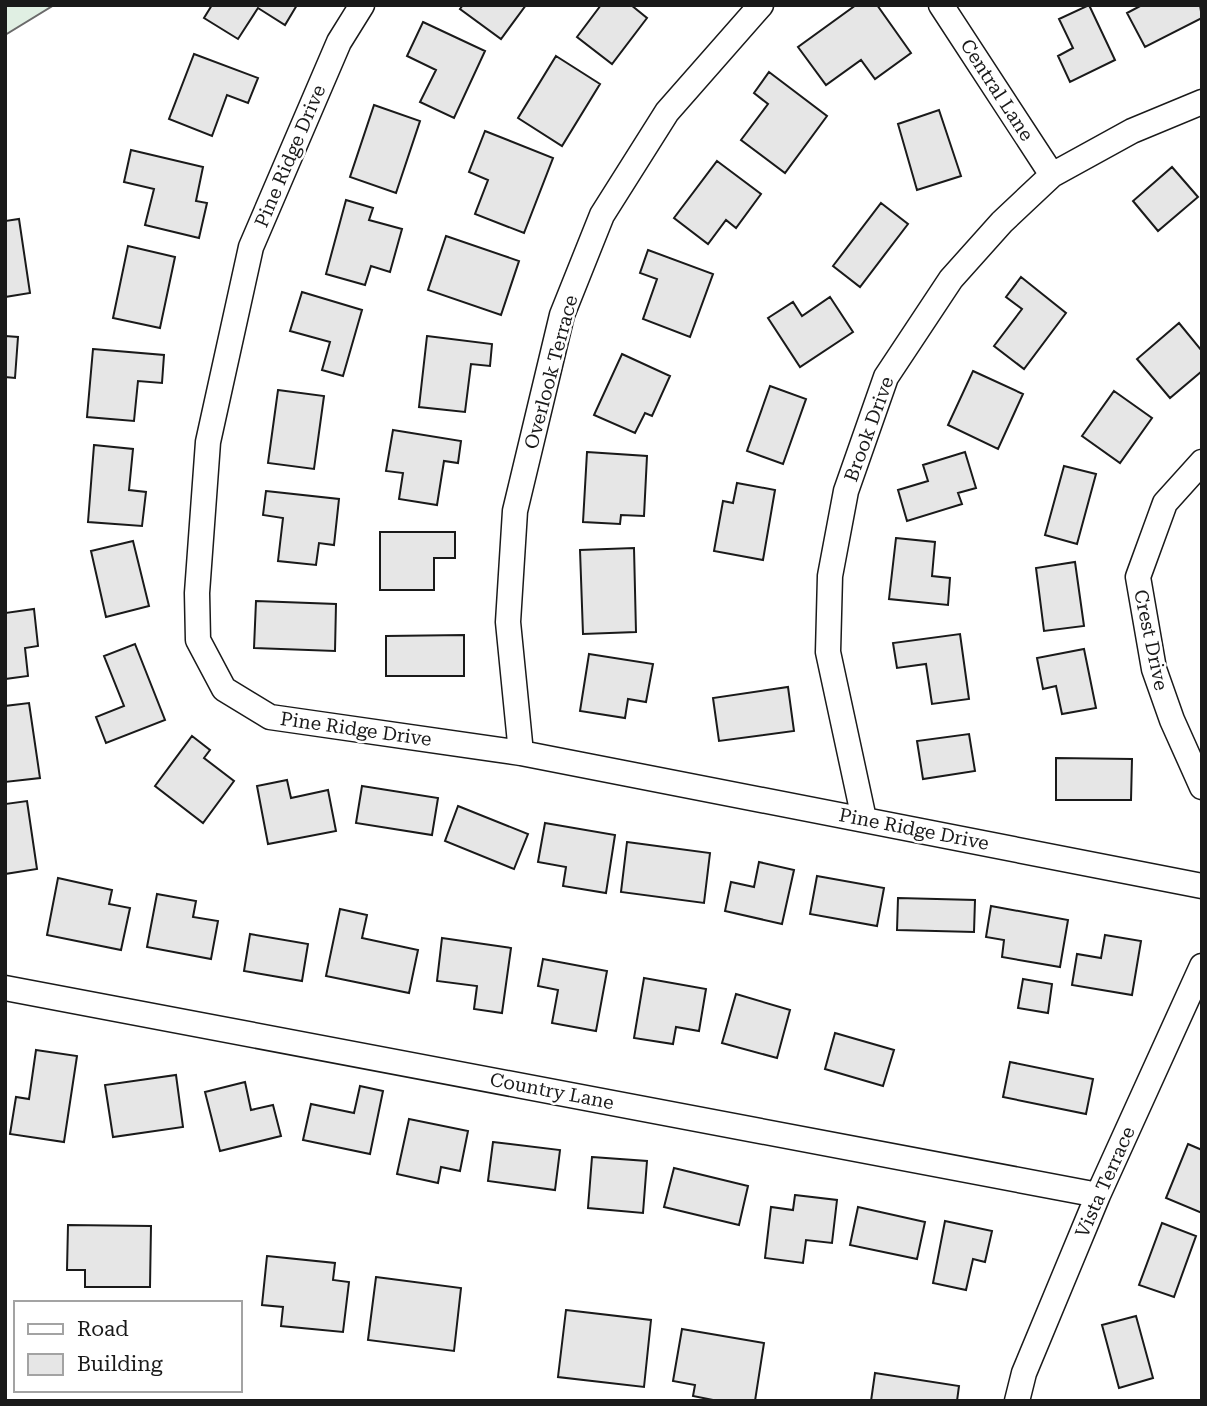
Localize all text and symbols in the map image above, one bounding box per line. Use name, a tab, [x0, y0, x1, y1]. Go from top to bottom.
street label: Central Lane	[955, 35, 1039, 145]
street label: Pine Ridge Drive	[250, 81, 330, 231]
street label: Overlook Terrace	[519, 292, 583, 452]
street label: Brook Drive	[839, 373, 899, 485]
street label: Crest Drive	[1129, 588, 1173, 692]
street label: Pine Ridge Drive	[279, 707, 433, 751]
street label: Pine Ridge Drive	[837, 803, 991, 855]
street label: Country Lane	[488, 1068, 616, 1114]
street label: Vista Terrace	[1070, 1123, 1140, 1241]
legend	[14, 1301, 242, 1392]
text: Road	[77, 1317, 129, 1341]
text: Building	[77, 1352, 163, 1376]

